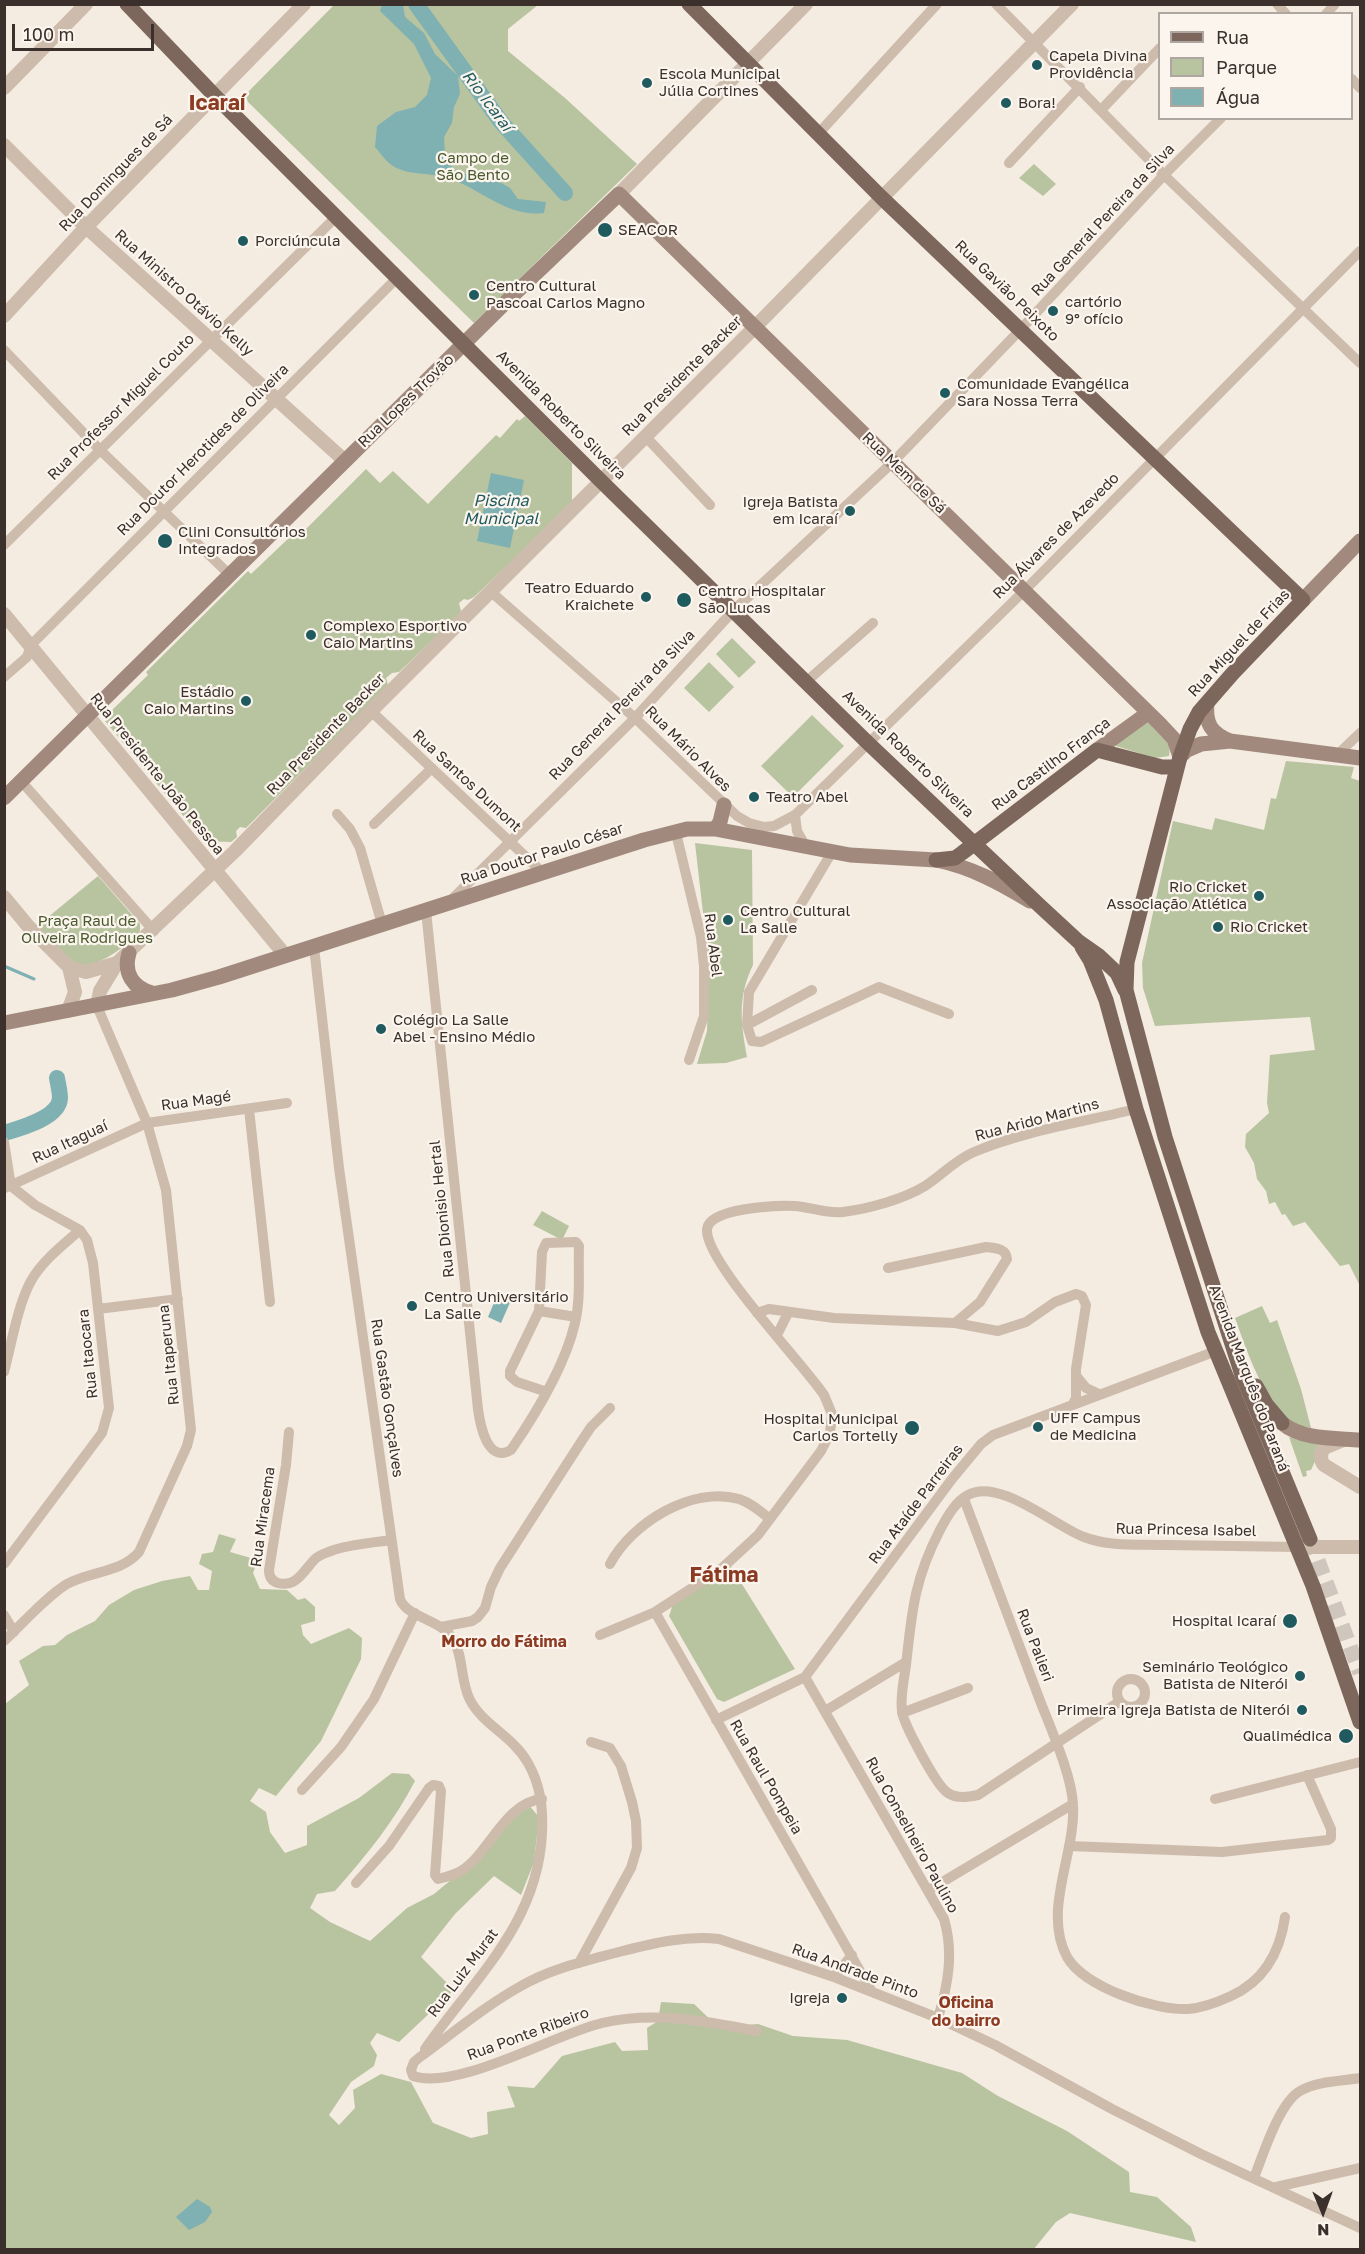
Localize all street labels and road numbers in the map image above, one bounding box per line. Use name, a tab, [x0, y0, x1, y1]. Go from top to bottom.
street label: Rua Domingues de Sá	[55, 111, 177, 235]
street label: Rua General Pereira da Silva	[1028, 140, 1178, 300]
street label: Rua Ministro Otávio Kelly	[111, 226, 257, 360]
street label: Rua Gavião Peixoto	[951, 237, 1063, 345]
street label: Rua Presidente Backer	[618, 312, 746, 440]
street label: Rua Professor Miguel Couto	[44, 330, 198, 484]
street label: Avenida Roberto Silveira	[493, 347, 629, 483]
street label: Rua Lopes Trovão	[354, 351, 458, 451]
street label: Rua Doutor Herotides de Oliveira	[113, 360, 293, 540]
street label: Rua Mem de Sá	[858, 428, 950, 518]
street label: Rua Álvares de Azevedo	[989, 469, 1123, 603]
street label: Rua Miguel de Frias	[1184, 585, 1294, 701]
street label: Rua General Pereira da Silva	[545, 626, 699, 784]
street label: Rua Presidente Backer	[263, 669, 389, 799]
street label: Avenida Roberto Silveira	[839, 687, 977, 821]
street label: Rua Presidente João Pessoa	[86, 689, 228, 859]
street label: Rua Mário Alves	[641, 702, 735, 796]
street label: Rua Castilho França	[988, 714, 1114, 814]
street label: Rua Santos Dumont	[409, 726, 525, 836]
street label: Rua Doutor Paulo César	[458, 819, 626, 889]
street label: Rua Abel	[700, 912, 726, 978]
street label: Rua Magé	[160, 1087, 232, 1115]
street label: Rua Arido Martins	[973, 1095, 1101, 1145]
street label: Rua Itaguaí	[29, 1117, 111, 1167]
street label: Rua Dionisio Hertal	[426, 1139, 458, 1279]
street label: Avenida Marquês do Paraná	[1205, 1282, 1293, 1474]
street label: Rua Itaperuna	[155, 1304, 183, 1406]
street label: Rua Itaocara	[74, 1308, 102, 1400]
street label: Rua Gastão Gonçalves	[367, 1317, 407, 1479]
street label: Rua Ataíde Parreiras	[865, 1441, 967, 1567]
street label: Rua Miracema	[247, 1466, 279, 1568]
street label: Rua Princesa Isabel	[1115, 1520, 1257, 1540]
street label: Rua Palieri	[1013, 1606, 1057, 1684]
street label: Rua Raul Pompeia	[726, 1716, 806, 1838]
street label: Rua Conselheiro Paulino	[862, 1754, 962, 1916]
street label: Rua Luiz Murat	[424, 1925, 502, 2021]
street label: Rua Andrade Pinto	[789, 1940, 921, 2002]
street label: Rua Ponte Ribeiro	[465, 2004, 591, 2064]

